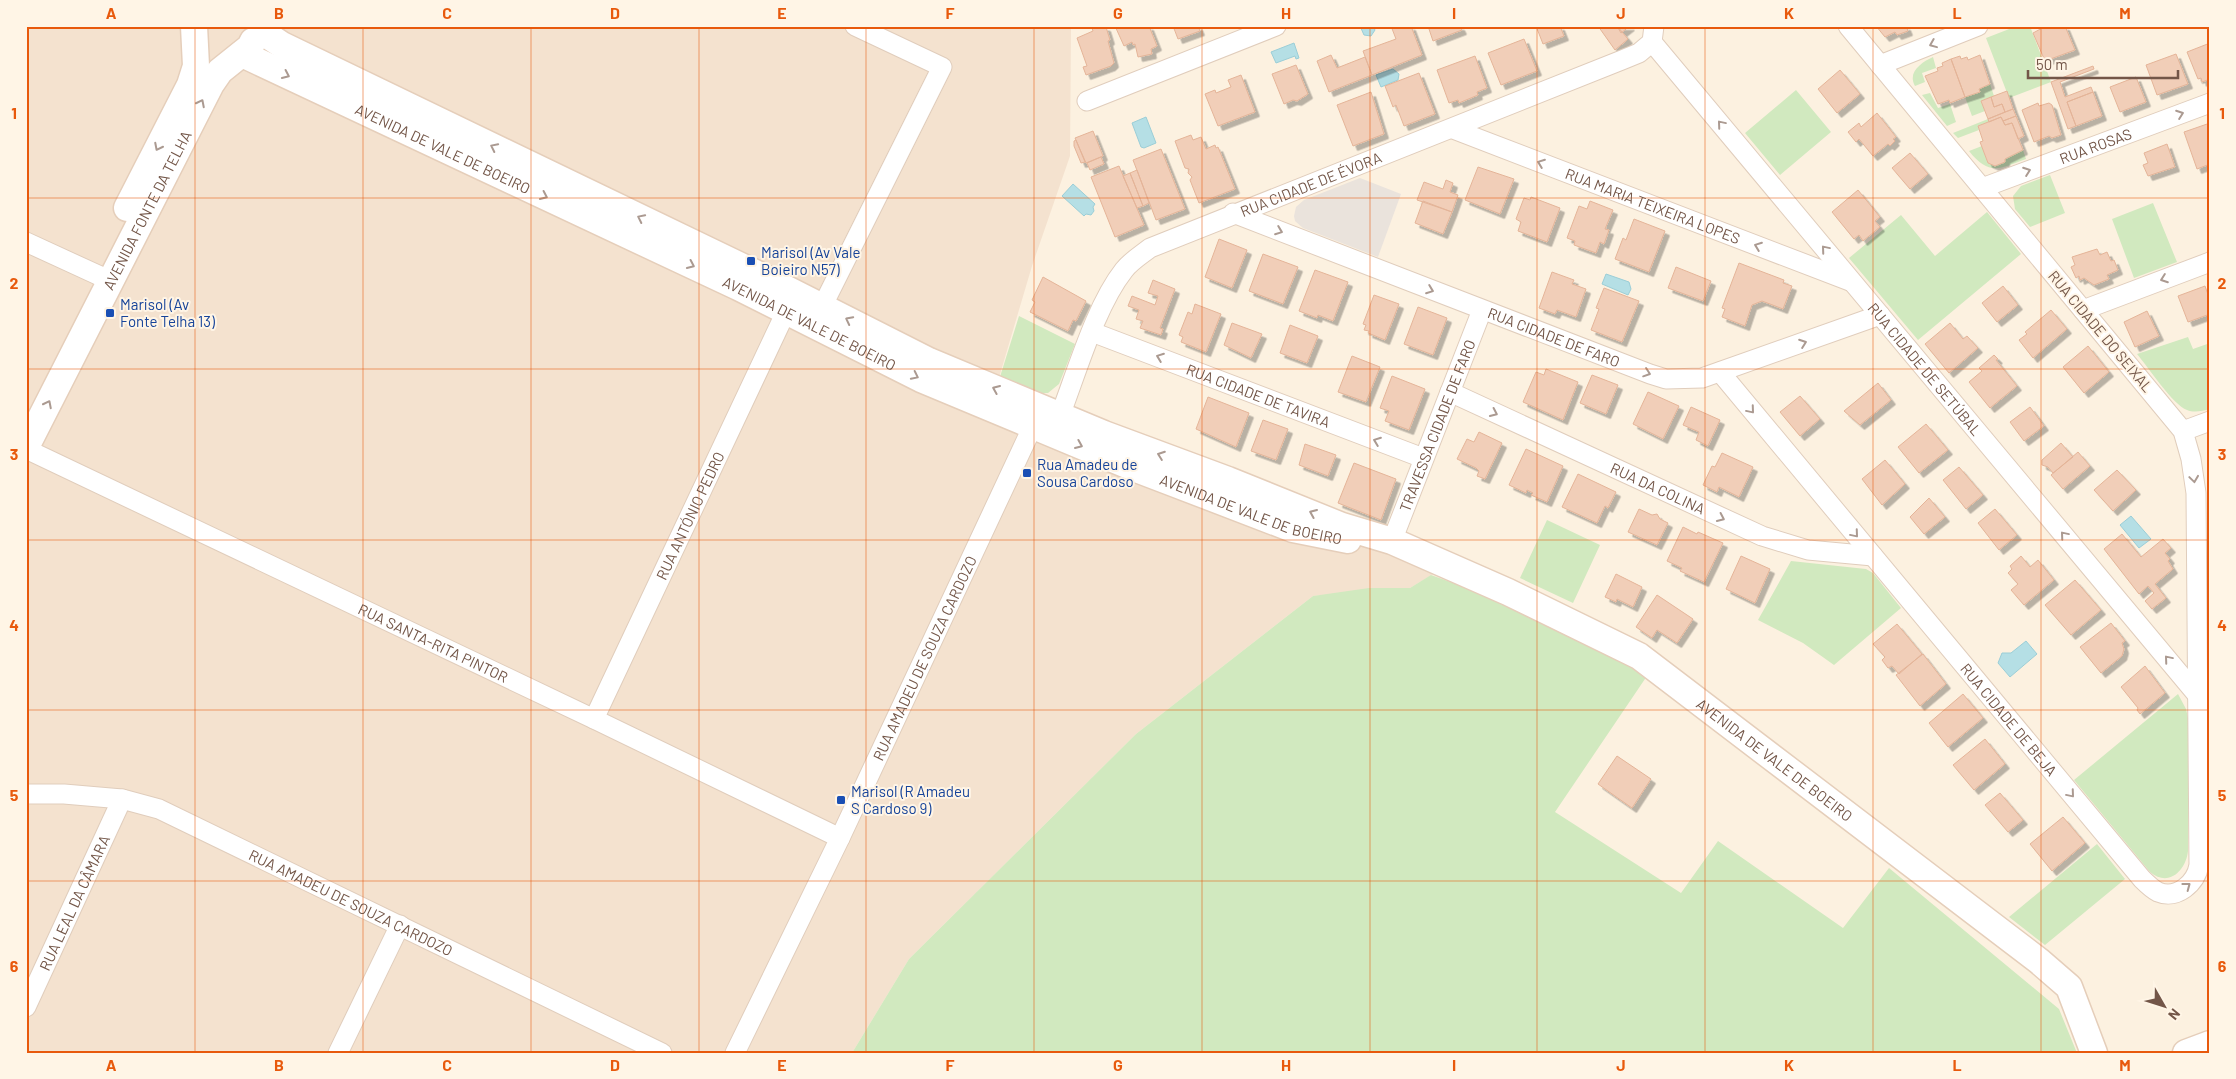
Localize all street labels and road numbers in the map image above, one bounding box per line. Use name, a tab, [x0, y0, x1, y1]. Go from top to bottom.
street label: AVENIDA DE VALE DE BOEIRO	[352, 100, 533, 197]
street label: RUA ROSAS	[2057, 124, 2134, 167]
street label: AVENIDA FONTE DA TELHA	[99, 127, 195, 293]
street label: RUA CIDADE DE ÉVORA	[1238, 148, 1384, 220]
street label: RUA MARIA TEIXEIRA LOPES	[1563, 164, 1743, 247]
street label: RUA CIDADE DO SEIXAL	[2045, 267, 2157, 395]
street label: AVENIDA DE VALE DE BOEIRO	[720, 272, 899, 374]
street label: RUA CIDADE DE SETÚBAL	[1864, 299, 1986, 439]
street label: RUA CIDADE DE FARO	[1485, 303, 1623, 371]
street label: TRAVESSA CIDADE DE FARO	[1395, 337, 1479, 514]
street label: RUA CIDADE DE TAVIRA	[1184, 360, 1333, 431]
street label: RUA ANTÓNIO PEDRO	[652, 449, 728, 582]
street label: RUA DA COLINA	[1608, 458, 1708, 518]
street label: AVENIDA DE VALE DE BOEIRO	[1157, 470, 1344, 548]
street label: RUA AMADEU DE SOUZA CARDOZO	[869, 553, 980, 763]
street label: RUA SANTA-RITA PINTOR	[356, 599, 511, 686]
street label: RUA CIDADE DE BEJA	[1957, 660, 2061, 779]
street label: AVENIDA DE VALE DE BOEIRO	[1693, 694, 1856, 825]
street label: RUA LEAL DA CÂMARA	[35, 832, 113, 973]
street label: RUA AMADEU DE SOUZA CARDOZO	[246, 845, 456, 959]

